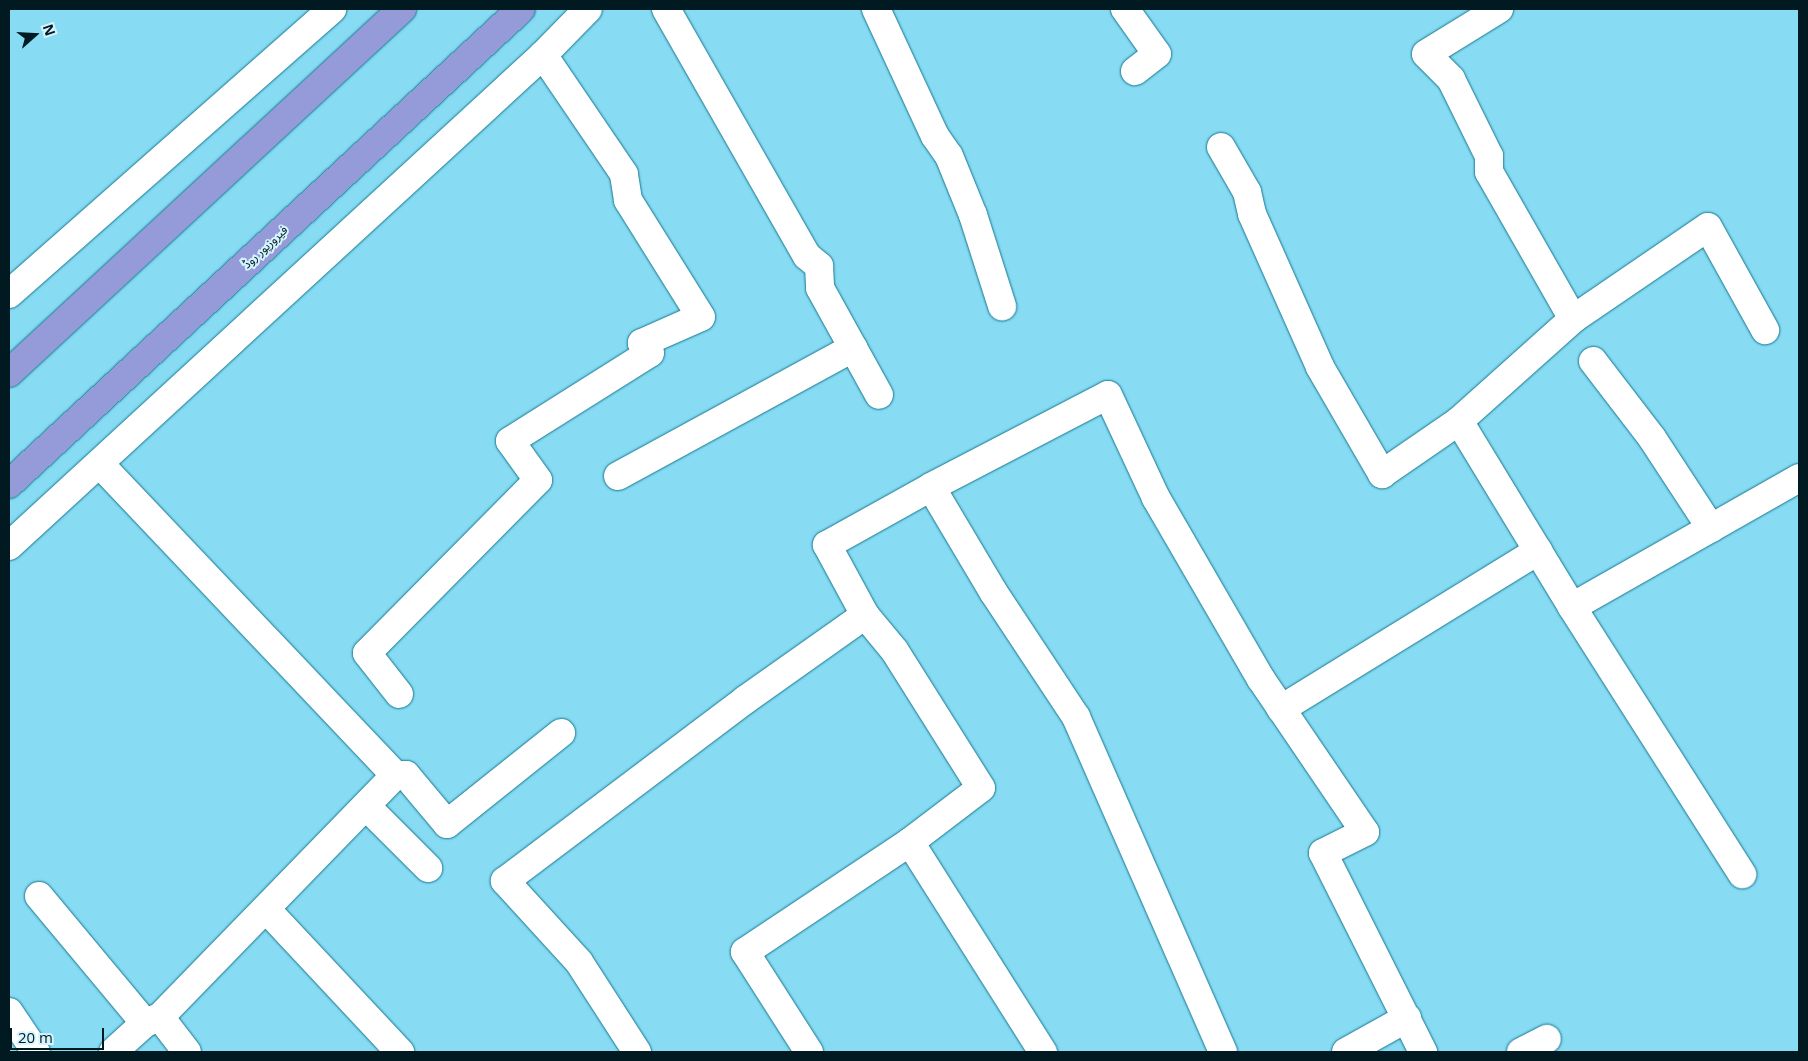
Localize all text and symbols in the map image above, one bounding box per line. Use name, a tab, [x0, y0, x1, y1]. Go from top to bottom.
north arrow	[10, 10, 60, 60]
text: N	[39, 21, 60, 38]
street label: فیروزپور روڈ	[240, 223, 290, 271]
scale bar	[12, 1018, 106, 1050]
text: 20 m	[18, 1027, 53, 1047]

